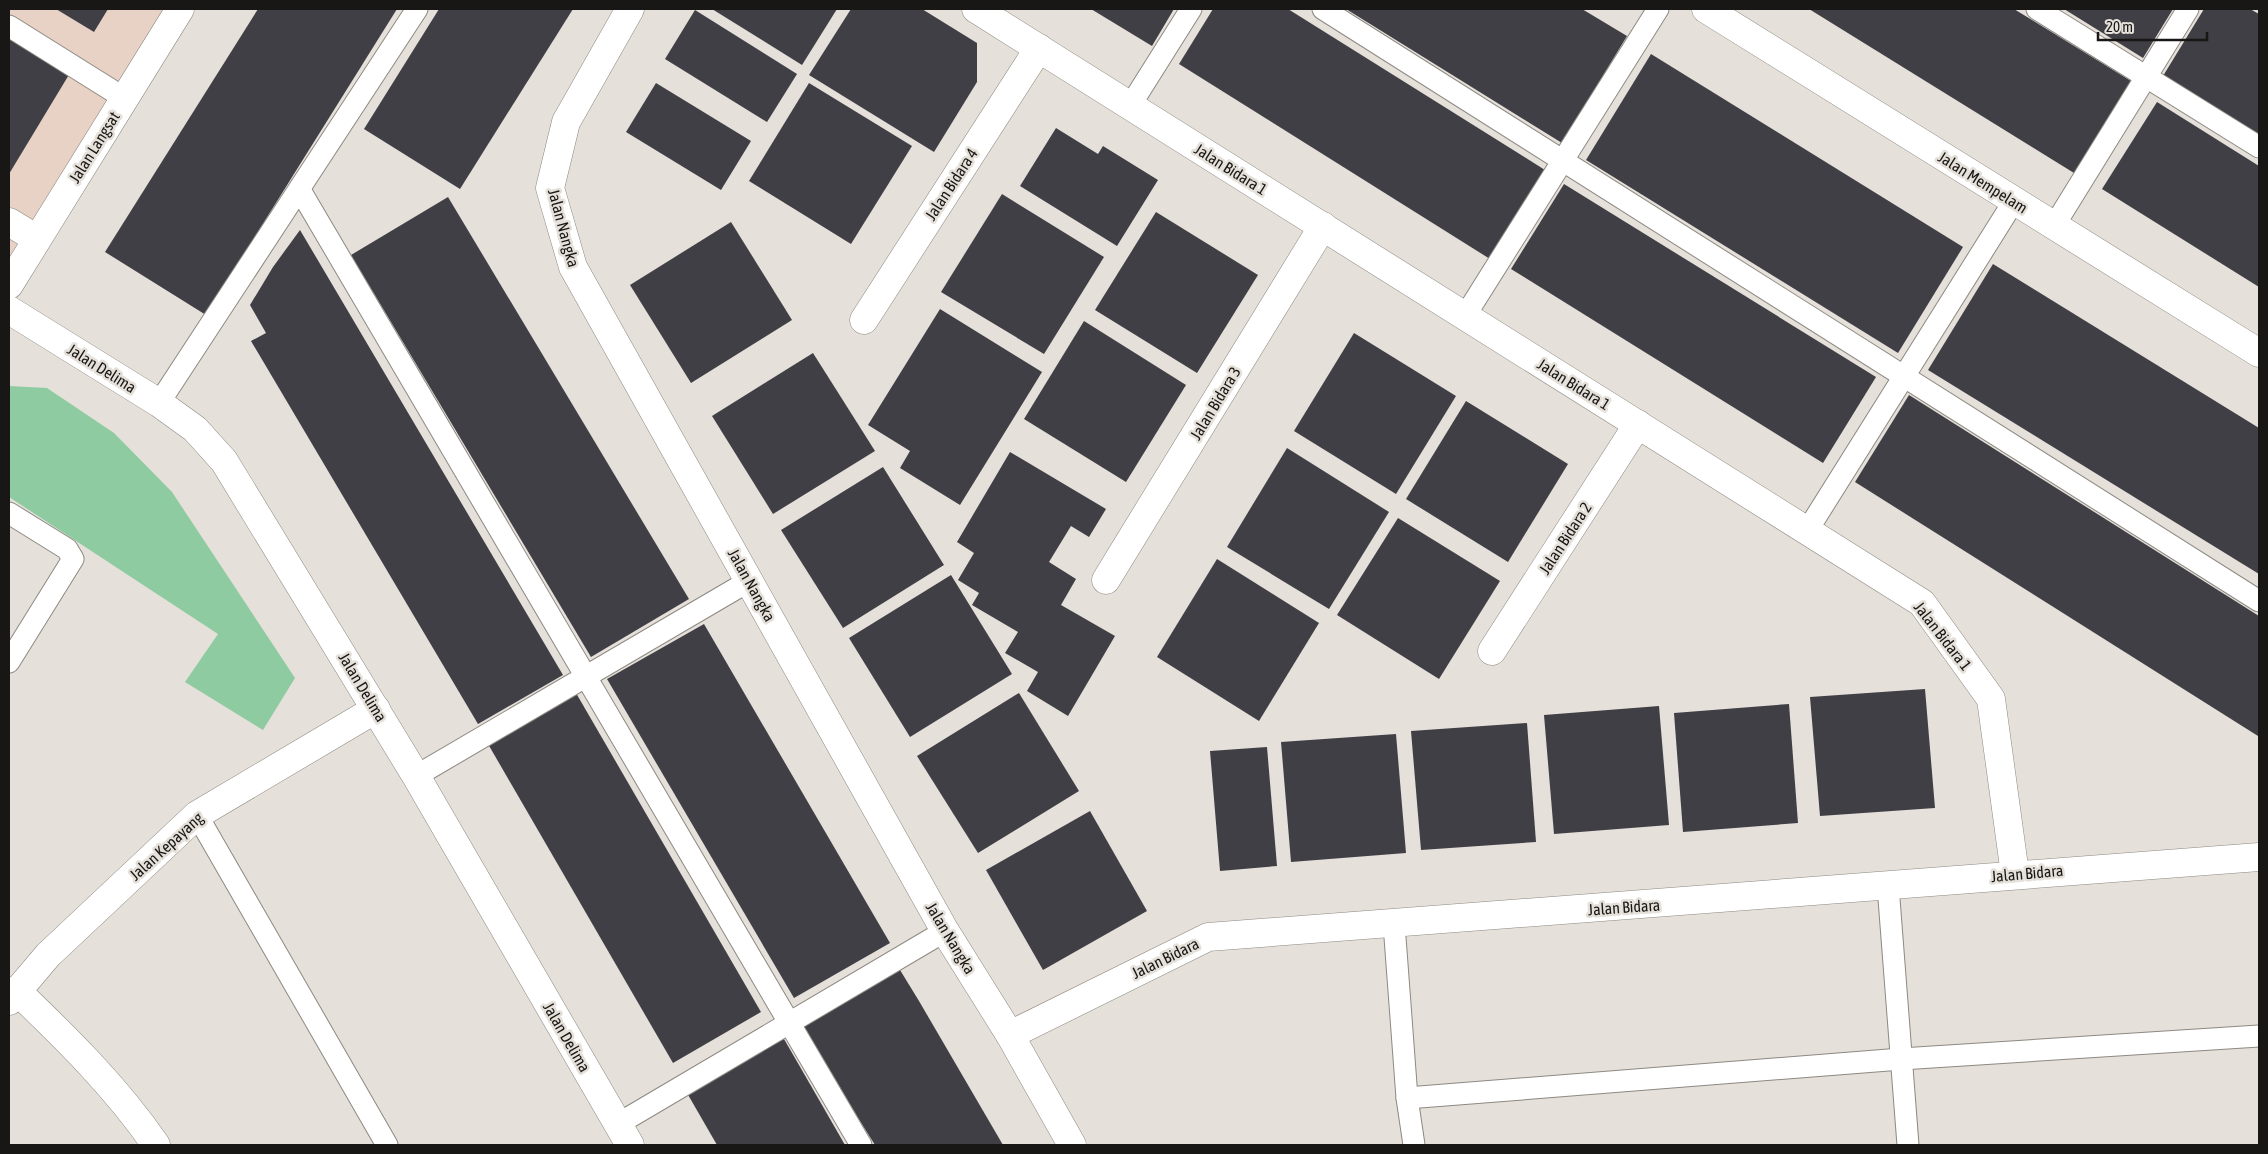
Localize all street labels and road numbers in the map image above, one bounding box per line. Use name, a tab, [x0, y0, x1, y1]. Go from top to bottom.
street label: Jalan Langsat	[65, 108, 124, 186]
street label: Jalan Bidara 1	[1191, 140, 1271, 198]
street label: Jalan Bidara 4	[921, 145, 981, 223]
street label: Jalan Mempelam	[1935, 147, 2031, 217]
street label: Jalan Nangka	[544, 187, 583, 269]
street label: Jalan Delima	[64, 340, 140, 396]
street label: Jalan Bidara 1	[1534, 355, 1614, 413]
street label: Jalan Bidara 3	[1186, 363, 1244, 443]
street label: Jalan Bidara 2	[1535, 499, 1595, 577]
street label: Jalan Nangka	[724, 546, 779, 625]
street label: Jalan Bidara 1	[1911, 598, 1975, 674]
street label: Jalan Delima	[335, 649, 391, 725]
street label: Jalan Kepayang	[126, 808, 207, 884]
street label: Jalan Bidara	[1990, 861, 2064, 885]
street label: Jalan Bidara	[1587, 895, 1661, 919]
street label: Jalan Nangka	[922, 899, 979, 978]
street label: Jalan Bidara	[1129, 934, 1201, 982]
street label: Jalan Delima	[540, 999, 594, 1075]

